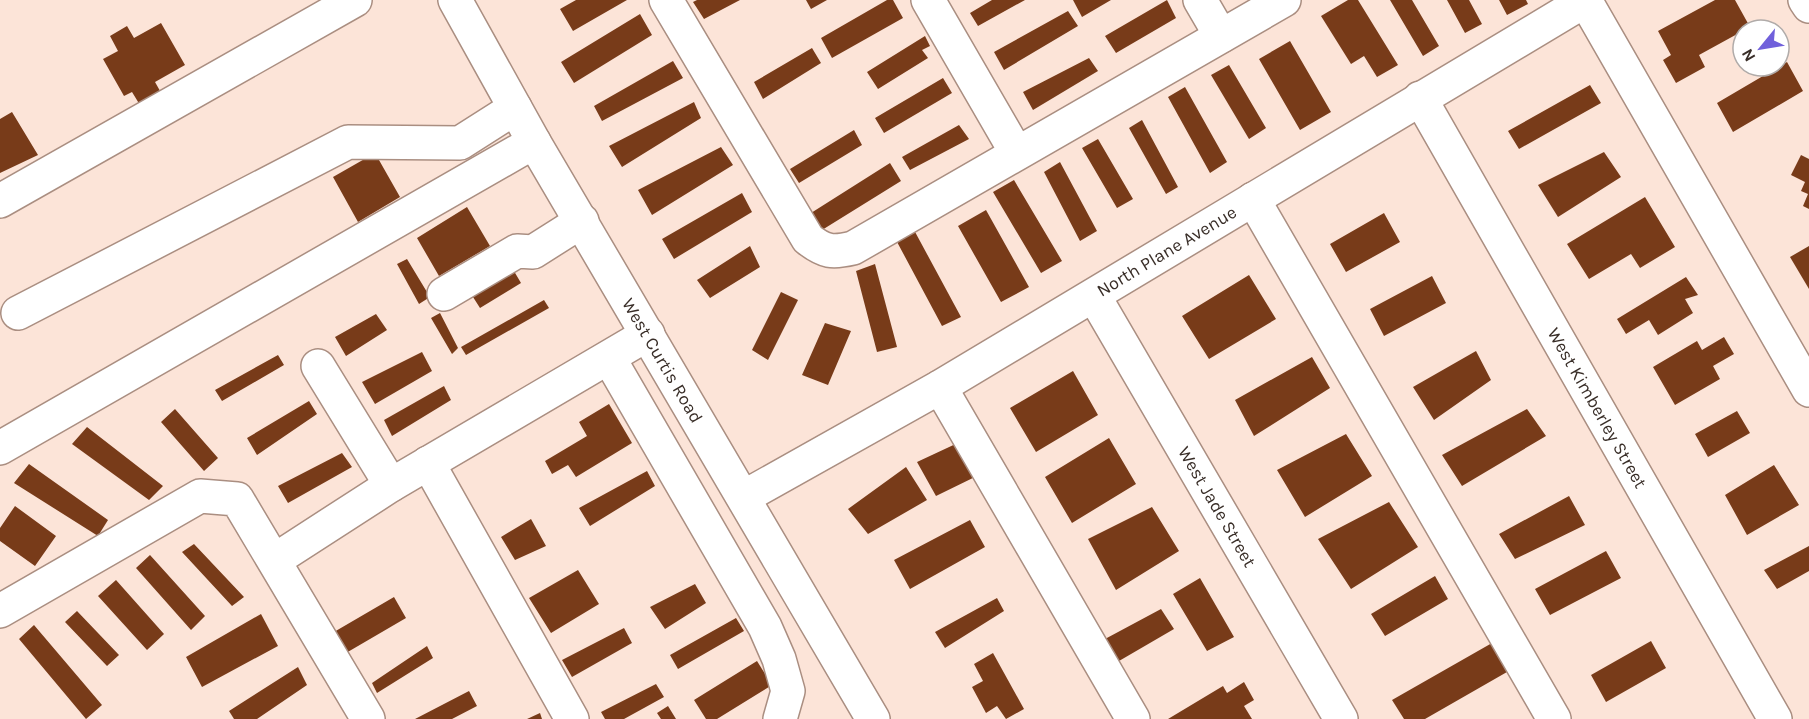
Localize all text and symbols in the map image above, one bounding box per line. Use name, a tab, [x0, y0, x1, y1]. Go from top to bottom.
north arrow	[1731, 18, 1791, 78]
text: N	[1737, 46, 1760, 65]
street label: North Plane Avenue	[1093, 201, 1241, 302]
street label: West Curtis Road	[617, 294, 708, 427]
street label: West Kimberley Street	[1543, 324, 1652, 492]
street label: West Jade Street	[1173, 442, 1261, 571]

